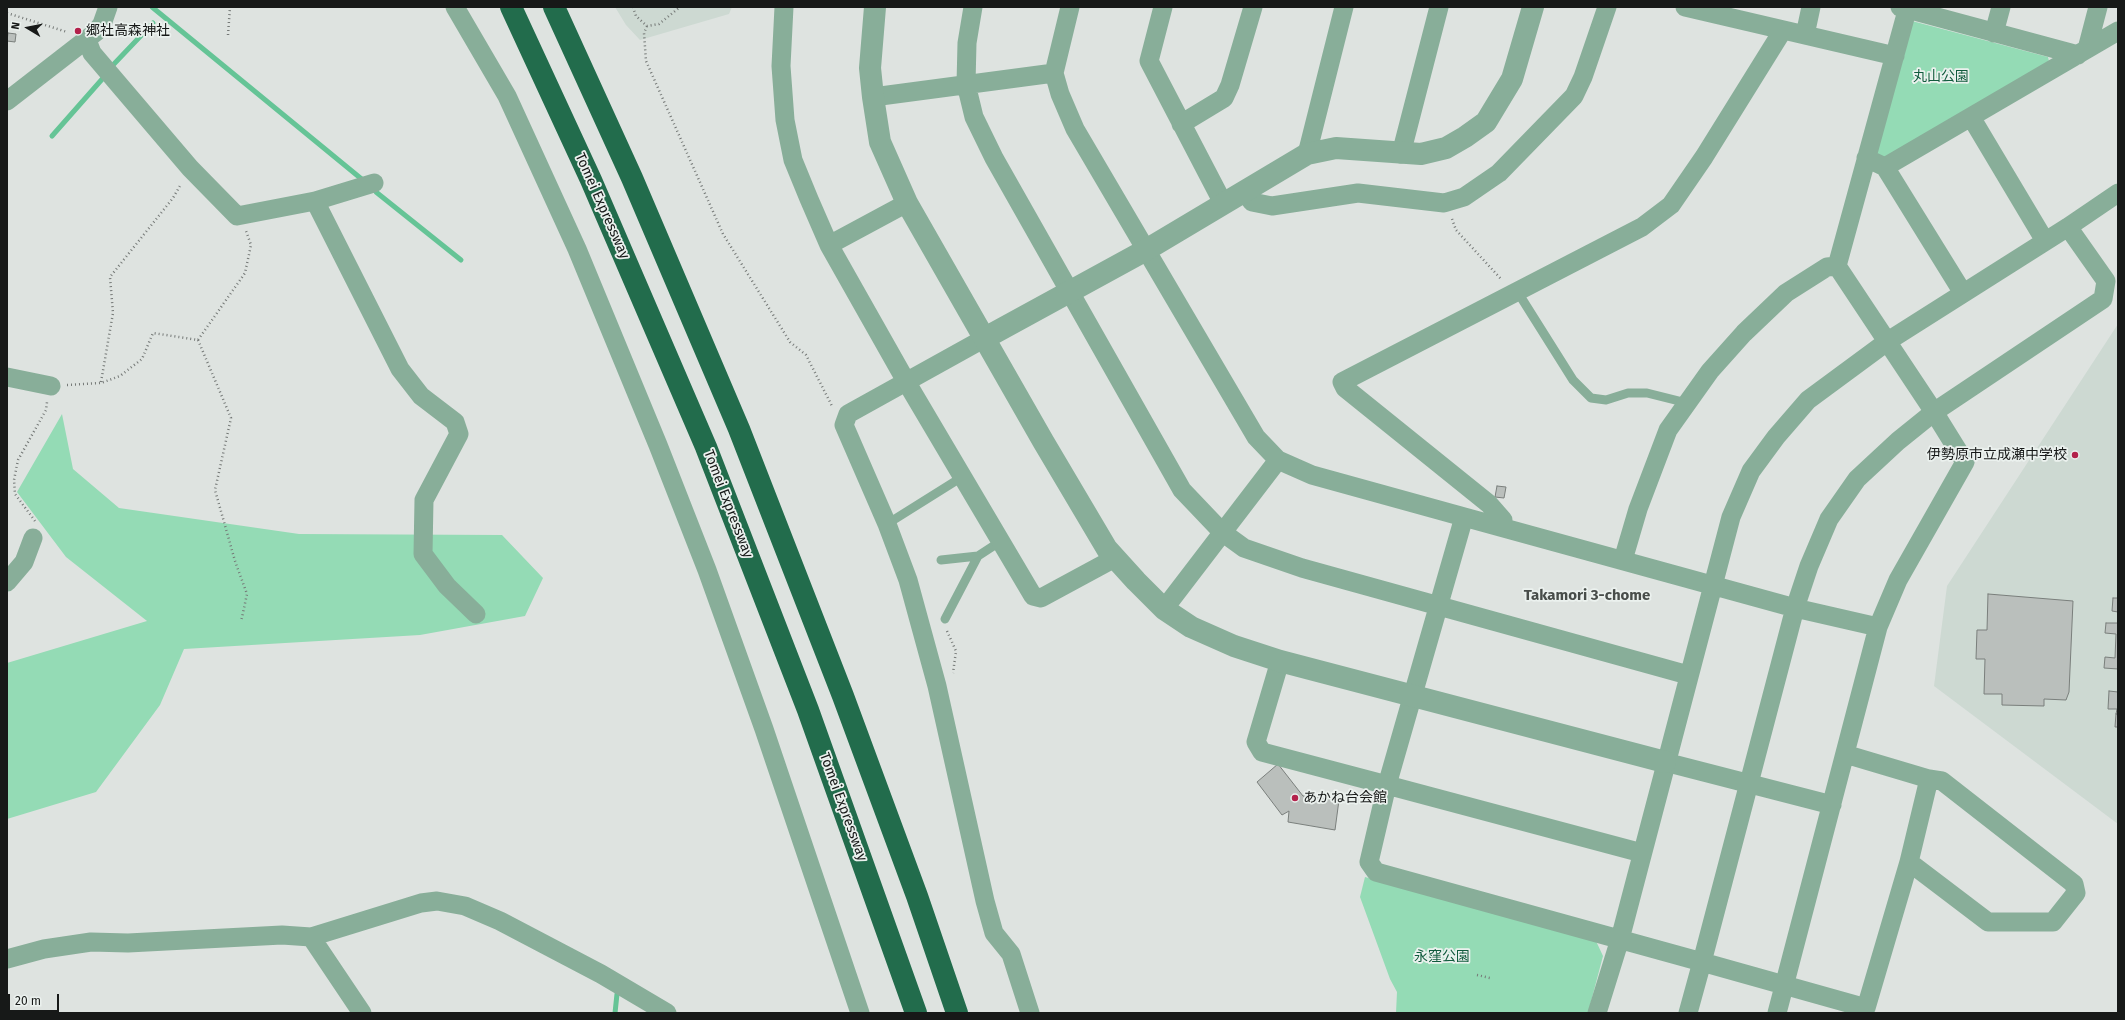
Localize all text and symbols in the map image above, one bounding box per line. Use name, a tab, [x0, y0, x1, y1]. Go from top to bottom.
north arrow	[8, 8, 48, 48]
text: N	[9, 21, 23, 31]
place label: 郷社高森神社	[86, 23, 170, 39]
marker: 郷社高森神社	[73, 26, 83, 36]
park label: 丸山公園	[1913, 69, 1969, 85]
street label: Tomei Expressway	[571, 150, 633, 262]
place label: 伊勢原市立成瀬中学校	[1927, 447, 2067, 463]
street label: Tomei Expressway	[700, 448, 756, 560]
marker: 伊勢原市立成瀬中学校	[2070, 450, 2080, 460]
district label: Takamori 3-chome	[1524, 587, 1650, 605]
street label: Tomei Expressway	[816, 750, 870, 864]
place label: あかね台会館	[1303, 790, 1387, 806]
marker: あかね台会館	[1290, 793, 1300, 803]
park label: 永窪公園	[1414, 949, 1470, 965]
scale bar	[10, 986, 61, 1012]
text: 20 m	[15, 994, 41, 1008]

